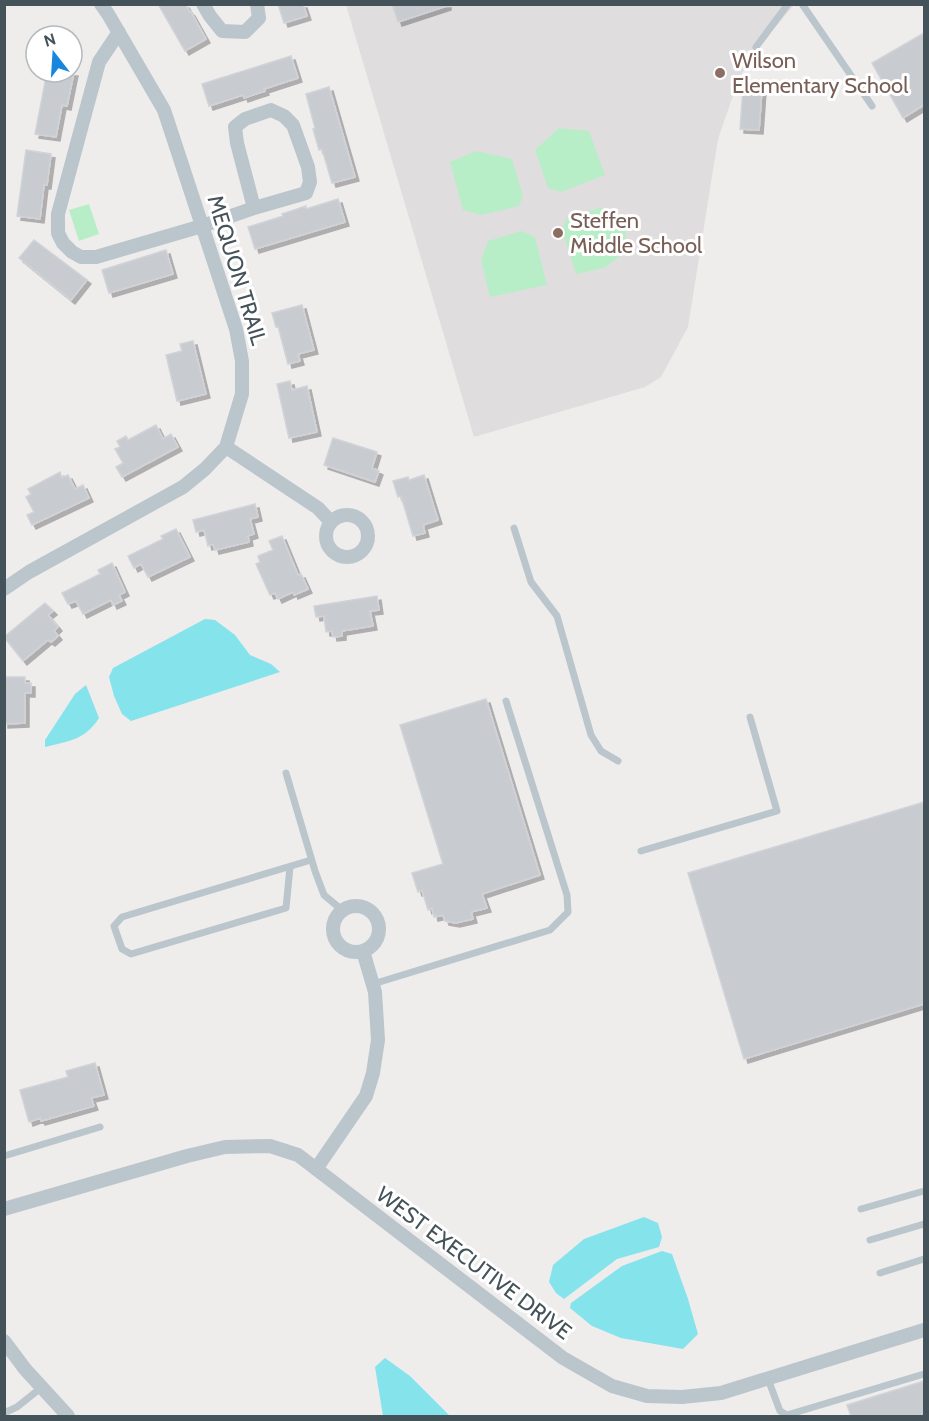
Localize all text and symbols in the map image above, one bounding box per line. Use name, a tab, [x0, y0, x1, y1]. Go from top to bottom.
north arrow	[24, 24, 84, 84]
text: N	[42, 29, 58, 51]
place label: Wilson Elementary School	[732, 47, 909, 99]
marker: Wilson Elementary School	[713, 66, 727, 80]
street label: MEQUON TRAIL	[201, 192, 273, 348]
place label: Steffen Middle School	[570, 207, 703, 259]
marker: Steffen Middle School	[551, 226, 565, 240]
street label: WEST EXECUTIVE DRIVE	[371, 1181, 577, 1345]

